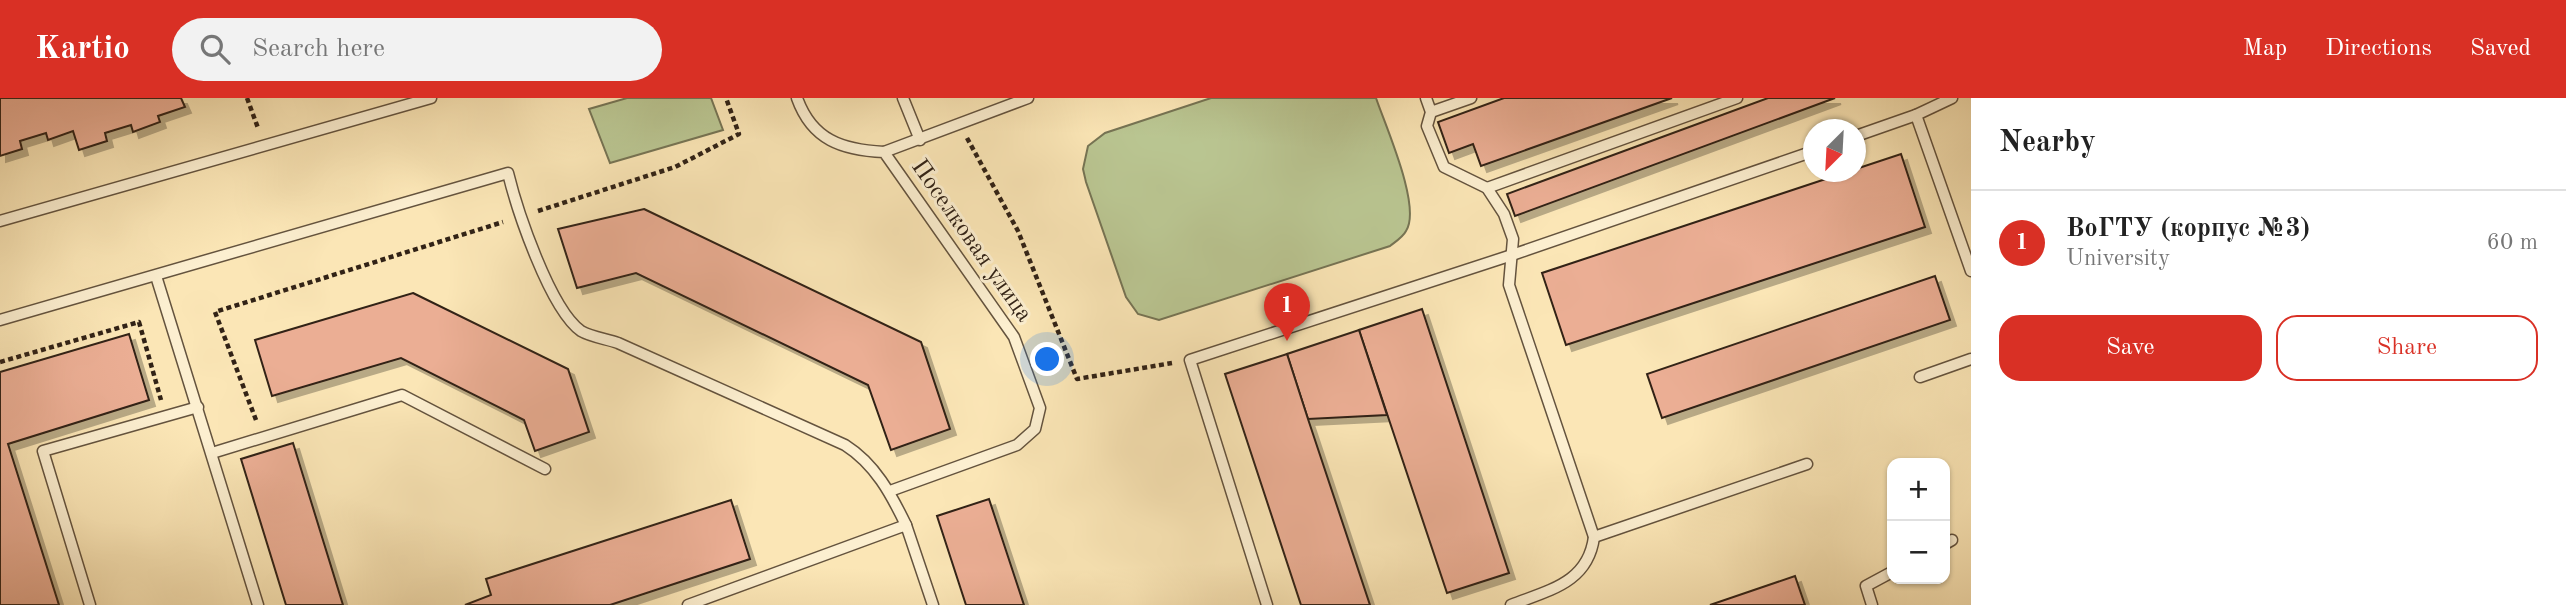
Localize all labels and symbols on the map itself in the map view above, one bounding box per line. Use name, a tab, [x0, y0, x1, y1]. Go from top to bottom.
north arrow	[1803, 119, 1866, 182]
street label: Поселковая улица	[906, 155, 1036, 327]
pin: 1	[1264, 283, 1310, 341]
your location	[1030, 342, 1064, 376]

